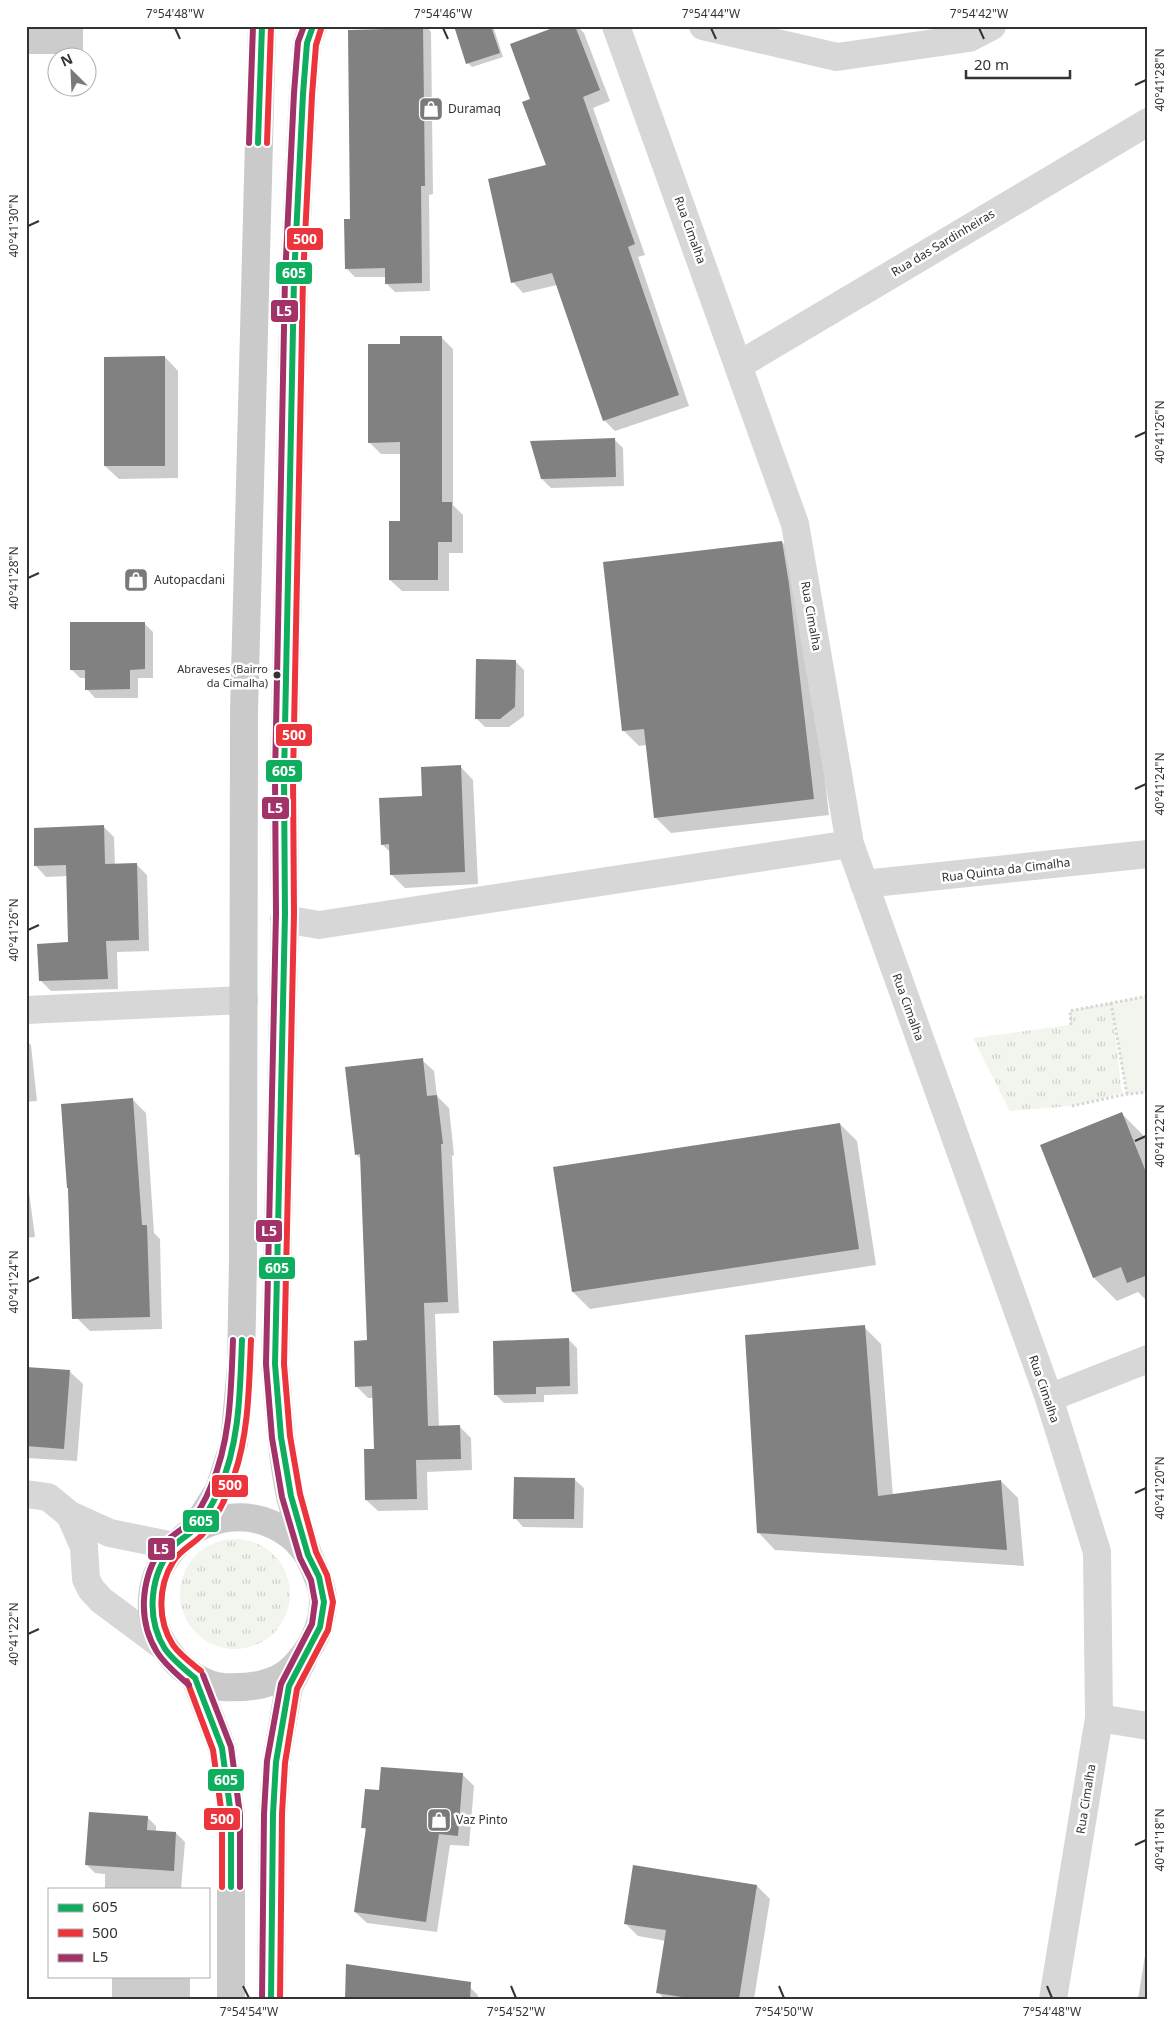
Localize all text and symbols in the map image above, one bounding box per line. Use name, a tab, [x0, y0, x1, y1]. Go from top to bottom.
text: 7°54'48"W	[146, 5, 204, 22]
text: 7°54'46"W	[414, 5, 472, 22]
text: 7°54'44"W	[682, 5, 740, 22]
text: 7°54'42"W	[950, 5, 1008, 22]
north arrow	[48, 48, 98, 98]
scale bar	[966, 48, 1070, 80]
text: 40°41'28"N	[1151, 48, 1168, 112]
text: N	[57, 49, 76, 71]
text: 20 m	[974, 54, 1009, 74]
shop icon: Duramaq	[418, 96, 444, 122]
place label: Duramaq	[448, 100, 501, 117]
text: 40°41'30"N	[5, 194, 22, 258]
street label: Rua Cimalha	[670, 194, 711, 266]
street label: Rua das Sardinheiras	[888, 205, 998, 280]
line badge: 500	[286, 227, 324, 251]
text: 500	[293, 229, 317, 248]
line badge: 605	[275, 261, 313, 285]
text: 605	[282, 263, 306, 282]
line badge: L5	[270, 299, 299, 323]
text: L5	[276, 301, 292, 320]
text: 40°41'26"N	[1151, 400, 1168, 464]
text: 40°41'28"N	[5, 546, 22, 610]
shop icon: Autopacdani	[123, 567, 149, 593]
place label: Autopacdani	[154, 571, 225, 588]
street label: Rua Cimalha	[797, 580, 826, 652]
place label: Abraveses (Bairro da Cimalha)	[177, 661, 268, 690]
marker: Abraveses (Bairro da Cimalha)	[272, 670, 282, 680]
line badge: 500	[275, 723, 313, 747]
text: 500	[282, 725, 306, 744]
text: 40°41'24"N	[1151, 752, 1168, 816]
line badge: 605	[265, 759, 303, 783]
text: 605	[272, 761, 296, 780]
line badge: L5	[261, 796, 290, 820]
text: L5	[267, 798, 283, 817]
street label: Rua Quinta da Cimalha	[941, 853, 1071, 886]
text: 40°41'26"N	[5, 898, 22, 962]
street label: Rua Cimalha	[888, 971, 929, 1043]
text: 40°41'22"N	[1151, 1104, 1168, 1168]
line badge: L5	[255, 1219, 283, 1243]
text: L5	[261, 1221, 277, 1240]
text: 40°41'24"N	[5, 1250, 22, 1314]
line badge: 605	[258, 1256, 296, 1280]
text: 605	[265, 1258, 289, 1277]
street label: Rua Cimalha	[1025, 1353, 1064, 1425]
text: 40°41'20"N	[1151, 1456, 1168, 1520]
line badge: 500	[211, 1474, 249, 1498]
text: 500	[218, 1475, 242, 1494]
line badge: 605	[182, 1509, 220, 1533]
text: 605	[189, 1511, 213, 1530]
line badge: L5	[147, 1537, 176, 1561]
text: L5	[153, 1539, 169, 1558]
text: 40°41'22"N	[5, 1602, 22, 1666]
street label: Rua Cimalha	[1072, 1763, 1099, 1835]
line badge: 605	[207, 1768, 245, 1792]
text: 605	[214, 1770, 238, 1789]
line badge: 500	[203, 1807, 241, 1831]
shop icon: Vaz Pinto	[426, 1807, 452, 1833]
text: 40°41'18"N	[1151, 1808, 1168, 1872]
text: 500	[210, 1809, 234, 1828]
place label: Vaz Pinto	[456, 1811, 508, 1828]
legend	[48, 1888, 210, 1978]
text: 605	[92, 1896, 118, 1916]
text: 500	[92, 1922, 118, 1942]
text: L5	[92, 1946, 108, 1966]
text: 7°54'54"W	[220, 2003, 278, 2020]
text: 7°54'52"W	[487, 2003, 545, 2020]
text: 7°54'50"W	[755, 2003, 813, 2020]
text: 7°54'48"W	[1023, 2003, 1081, 2020]

